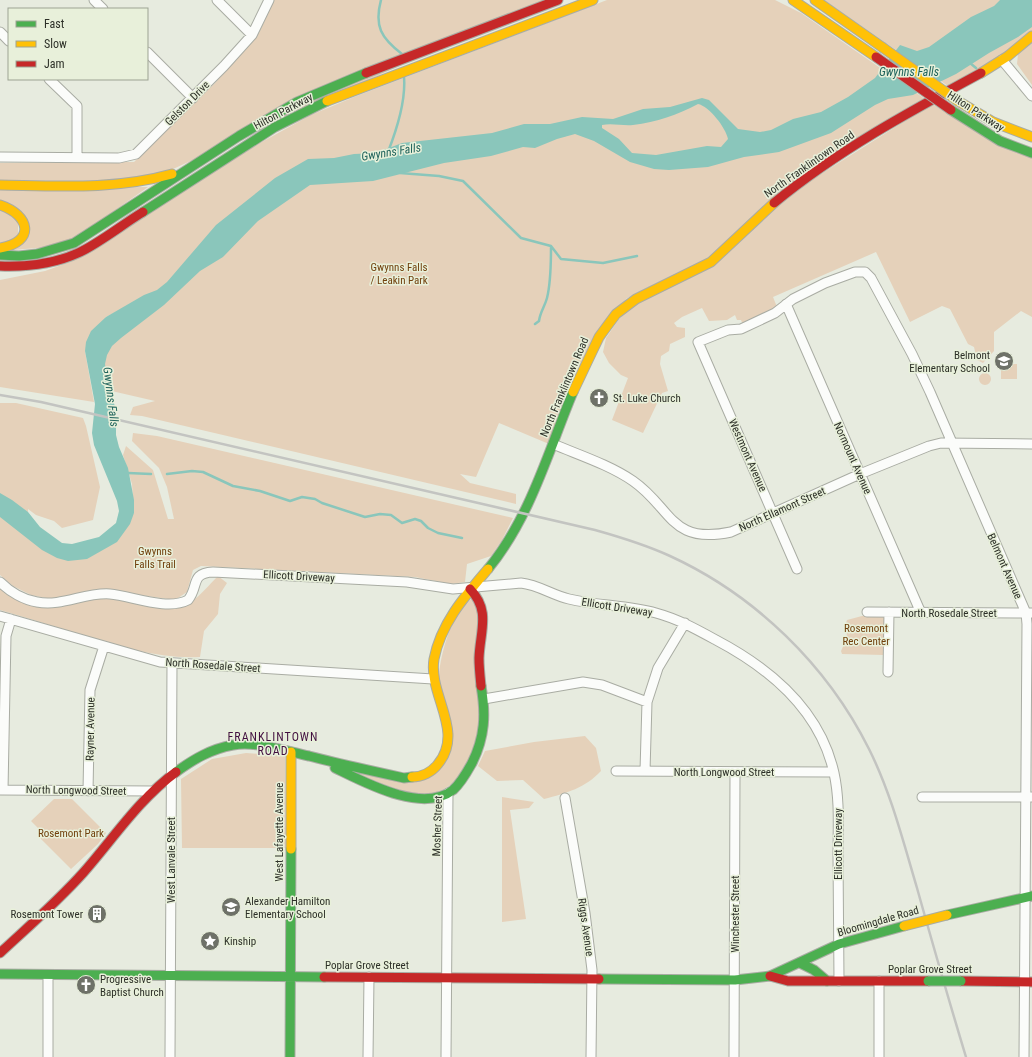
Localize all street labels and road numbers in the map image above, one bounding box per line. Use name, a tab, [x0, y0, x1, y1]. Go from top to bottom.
street label: Gelston Drive	[162, 78, 212, 128]
street label: Hilton Parkway	[945, 88, 1007, 135]
street label: Hilton Parkway	[252, 90, 315, 132]
street label: North Franklintown Road	[762, 128, 857, 200]
street label: North Franklintown Road	[538, 335, 591, 439]
street label: Westmont Avenue	[726, 417, 769, 494]
street label: Normount Avenue	[831, 420, 874, 496]
street label: North Ellamont Street	[737, 484, 828, 534]
street label: Belmont Avenue	[984, 531, 1025, 601]
street label: Ellicott Driveway	[263, 568, 335, 585]
street label: Ellicott Driveway	[581, 595, 654, 620]
street label: North Rosedale Street	[901, 607, 997, 620]
street label: North Rosedale Street	[165, 656, 261, 675]
street label: Rayner Avenue	[83, 697, 98, 761]
street label: North Longwood Street	[674, 766, 774, 779]
street label: North Longwood Street	[26, 783, 126, 798]
street label: West Lafayette Avenue	[273, 783, 286, 881]
street label: Mosher Street	[430, 795, 445, 857]
street label: Ellicott Driveway	[832, 808, 845, 880]
street label: West Lanvale Street	[165, 817, 178, 903]
street label: Winchester Street	[729, 876, 742, 952]
street label: Riggs Avenue	[575, 897, 596, 957]
street label: Bloomingdale Road	[836, 904, 920, 939]
street label: Poplar Grove Street	[325, 959, 409, 972]
street label: Poplar Grove Street	[888, 963, 972, 976]

